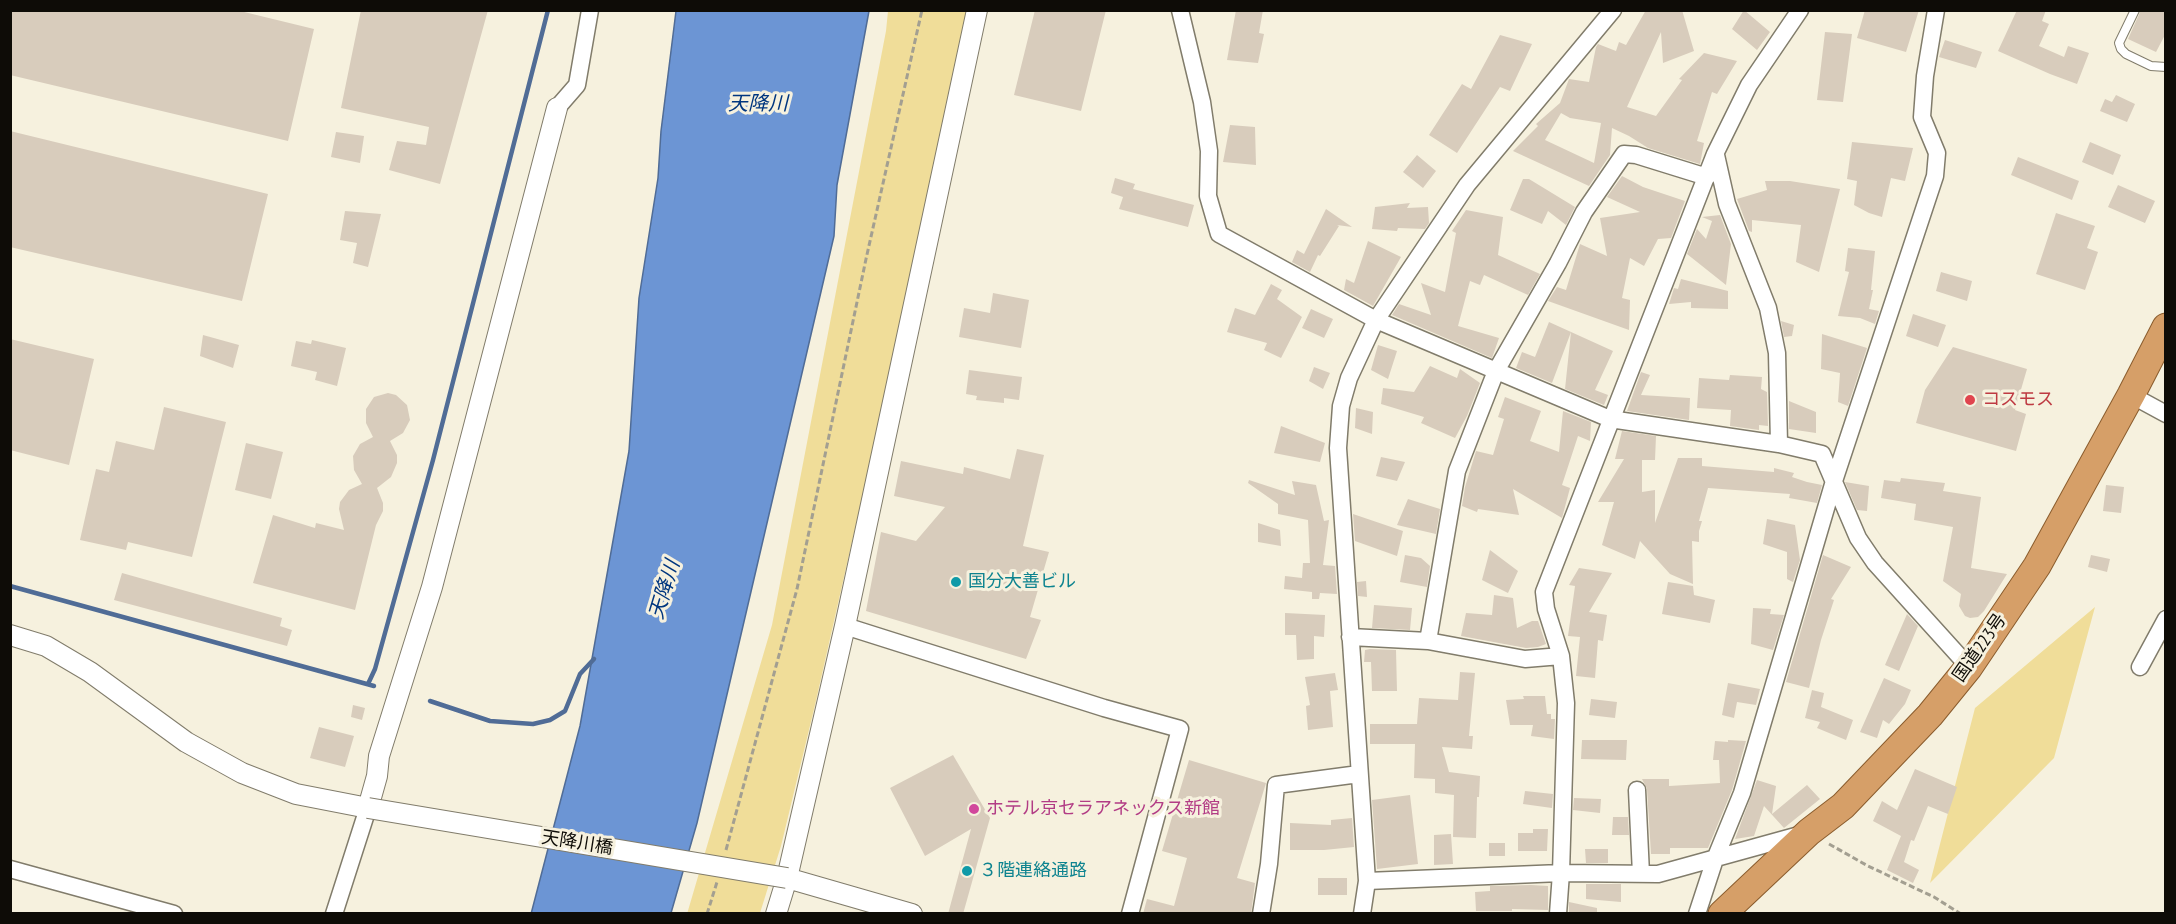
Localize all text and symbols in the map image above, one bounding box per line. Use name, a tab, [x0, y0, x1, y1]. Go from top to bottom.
water label: 天降川	[728, 92, 788, 116]
place label: コスモス	[1982, 389, 2054, 411]
marker: コスモス	[1963, 393, 1977, 407]
water label: 天降川	[645, 558, 685, 622]
place label: 国分大善ビル	[968, 571, 1076, 593]
marker: 国分大善ビル	[949, 575, 963, 589]
street label: 国道223号	[1949, 610, 2011, 686]
place label: ホテル京セラアネックス新館	[986, 798, 1220, 820]
marker: ホテル京セラアネックス新館	[967, 802, 981, 816]
street label: 天降川橋	[540, 827, 614, 859]
place label: ３階連絡通路	[979, 860, 1087, 882]
marker: ３階連絡通路	[960, 864, 974, 878]

